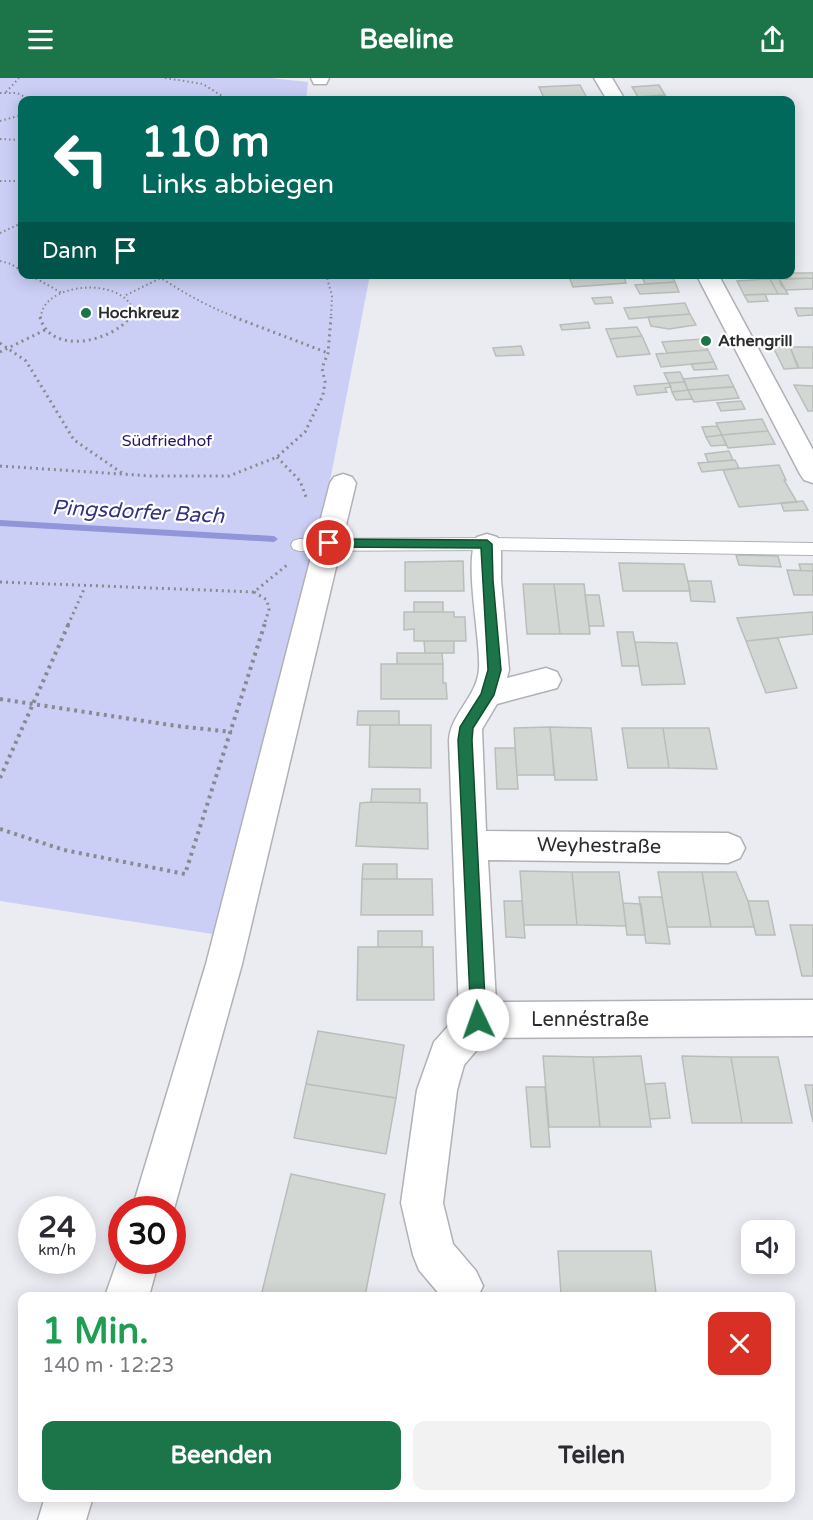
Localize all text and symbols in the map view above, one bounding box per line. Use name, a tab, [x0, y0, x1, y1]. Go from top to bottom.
icon: menu	[24, 23, 57, 56]
text: Beeline	[359, 23, 454, 56]
icon: share	[756, 23, 789, 56]
text: 110 m	[141, 117, 270, 168]
icon: left	[42, 120, 120, 198]
text: Links abbiegen	[141, 168, 334, 201]
icon: arrive	[109, 234, 142, 267]
text: Dann	[42, 238, 97, 264]
place label: Hochkreuz	[98, 303, 179, 323]
marker: Hochkreuz	[79, 306, 93, 320]
place label: Athengrill	[718, 331, 792, 351]
marker: Athengrill	[699, 334, 713, 348]
park label: Südfriedhof	[122, 431, 213, 451]
water label: Pingsdorfer Bach	[51, 495, 226, 529]
pin	[303, 517, 354, 568]
icon: arrive	[312, 526, 345, 559]
street label: Weyhestraße	[537, 833, 661, 859]
position arrow	[446, 988, 510, 1052]
street label: Lennéstraße	[531, 1008, 649, 1032]
speed limit sign: 30	[108, 1196, 186, 1274]
text: 24	[38, 1209, 76, 1246]
map controls	[741, 1220, 795, 1274]
button: sound	[741, 1220, 795, 1274]
text: km/h	[38, 1241, 76, 1259]
text: 1 Min.	[42, 1310, 149, 1353]
button: close	[708, 1312, 771, 1375]
text: 140 m · 12:23	[42, 1354, 174, 1378]
button: Beenden	[42, 1421, 401, 1490]
button: Teilen	[413, 1421, 771, 1490]

